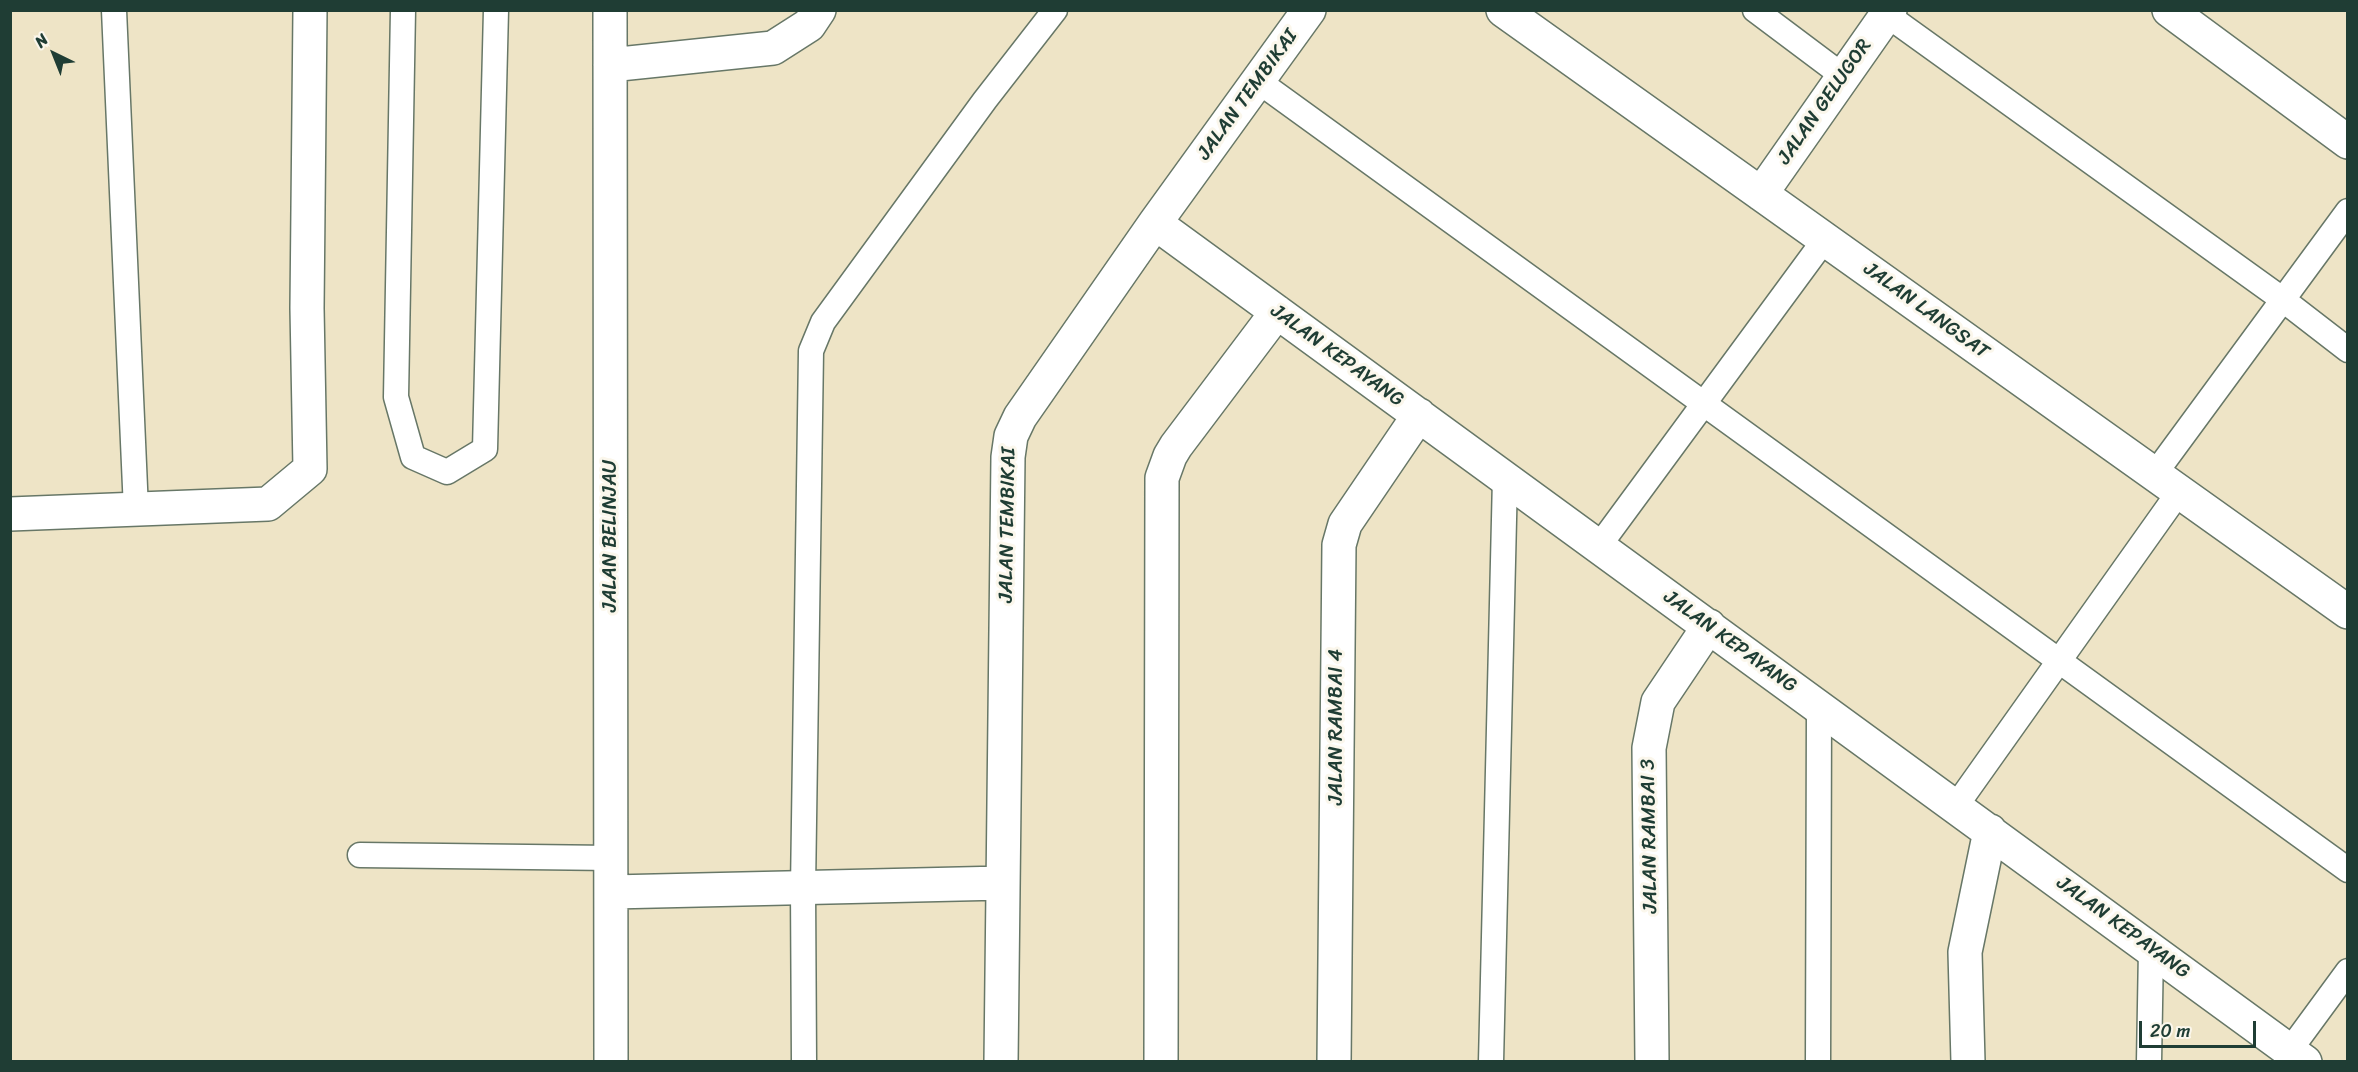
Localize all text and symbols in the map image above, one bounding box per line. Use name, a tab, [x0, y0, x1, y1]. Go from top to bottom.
north arrow	[24, 24, 84, 84]
street label: JALAN TEMBIKAI	[1193, 25, 1303, 165]
text: N	[27, 26, 55, 55]
street label: JALAN GELUGOR	[1773, 35, 1877, 169]
street label: JALAN LANGSAT	[1859, 257, 1993, 365]
street label: JALAN KEPAYANG	[1266, 300, 1408, 412]
street label: JALAN TEMBIKAI	[995, 447, 1021, 603]
street label: JALAN BELINJAU	[599, 460, 623, 612]
street label: JALAN KEPAYANG	[1659, 586, 1801, 698]
street label: JALAN RAMBAI 4	[1325, 649, 1349, 805]
street label: JALAN RAMBAI 3	[1637, 759, 1663, 913]
street label: JALAN KEPAYANG	[2052, 872, 2194, 984]
scale bar	[2142, 1009, 2259, 1047]
text: 20 m	[2150, 1015, 2190, 1047]

